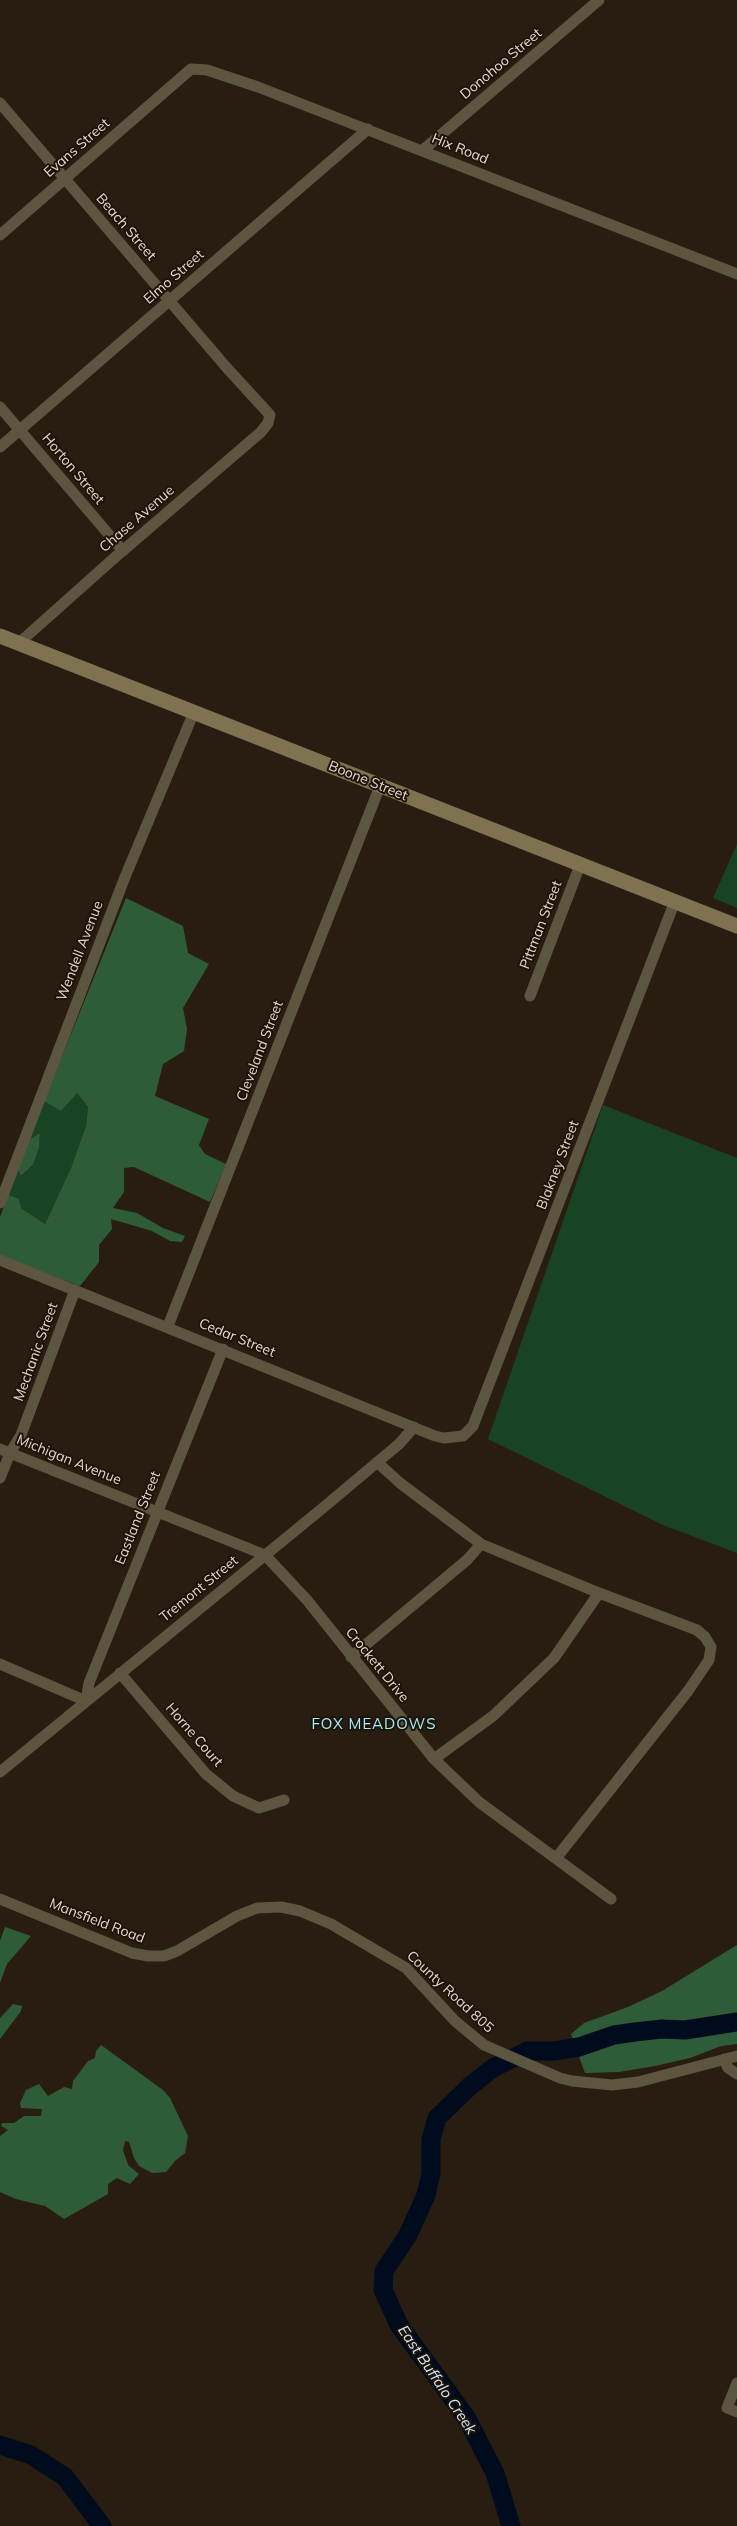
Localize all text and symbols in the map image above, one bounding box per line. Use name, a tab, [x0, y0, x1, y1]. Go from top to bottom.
street label: Donohoo Street	[457, 25, 545, 103]
street label: Evans Street	[41, 115, 113, 181]
street label: Hix Road	[429, 130, 491, 168]
street label: Beach Street	[92, 190, 160, 264]
street label: Elmo Street	[140, 246, 208, 308]
street label: Horton Street	[38, 430, 108, 508]
street label: Chase Avenue	[96, 482, 178, 556]
street label: Boone Street	[326, 758, 410, 804]
street label: Pittman Street	[516, 878, 566, 972]
street label: Wendell Avenue	[53, 899, 107, 1003]
street label: Cleveland Street	[233, 998, 287, 1104]
street label: Blakney Street	[533, 1118, 583, 1212]
street label: Mechanic Street	[10, 1300, 62, 1404]
street label: Cedar Street	[196, 1315, 278, 1361]
street label: Michigan Avenue	[14, 1431, 124, 1489]
street label: Eastland Street	[112, 1469, 164, 1567]
street label: Tremont Street	[157, 1552, 241, 1626]
street label: Crockett Drive	[342, 1624, 412, 1706]
street label: Horne Court	[162, 1700, 226, 1770]
district label: FOX MEADOWS	[310, 1715, 438, 1733]
street label: Mansfield Road	[47, 1895, 147, 1947]
street label: County Road 805	[403, 1947, 497, 2037]
water label: East Buffalo Creek	[394, 2322, 480, 2438]

